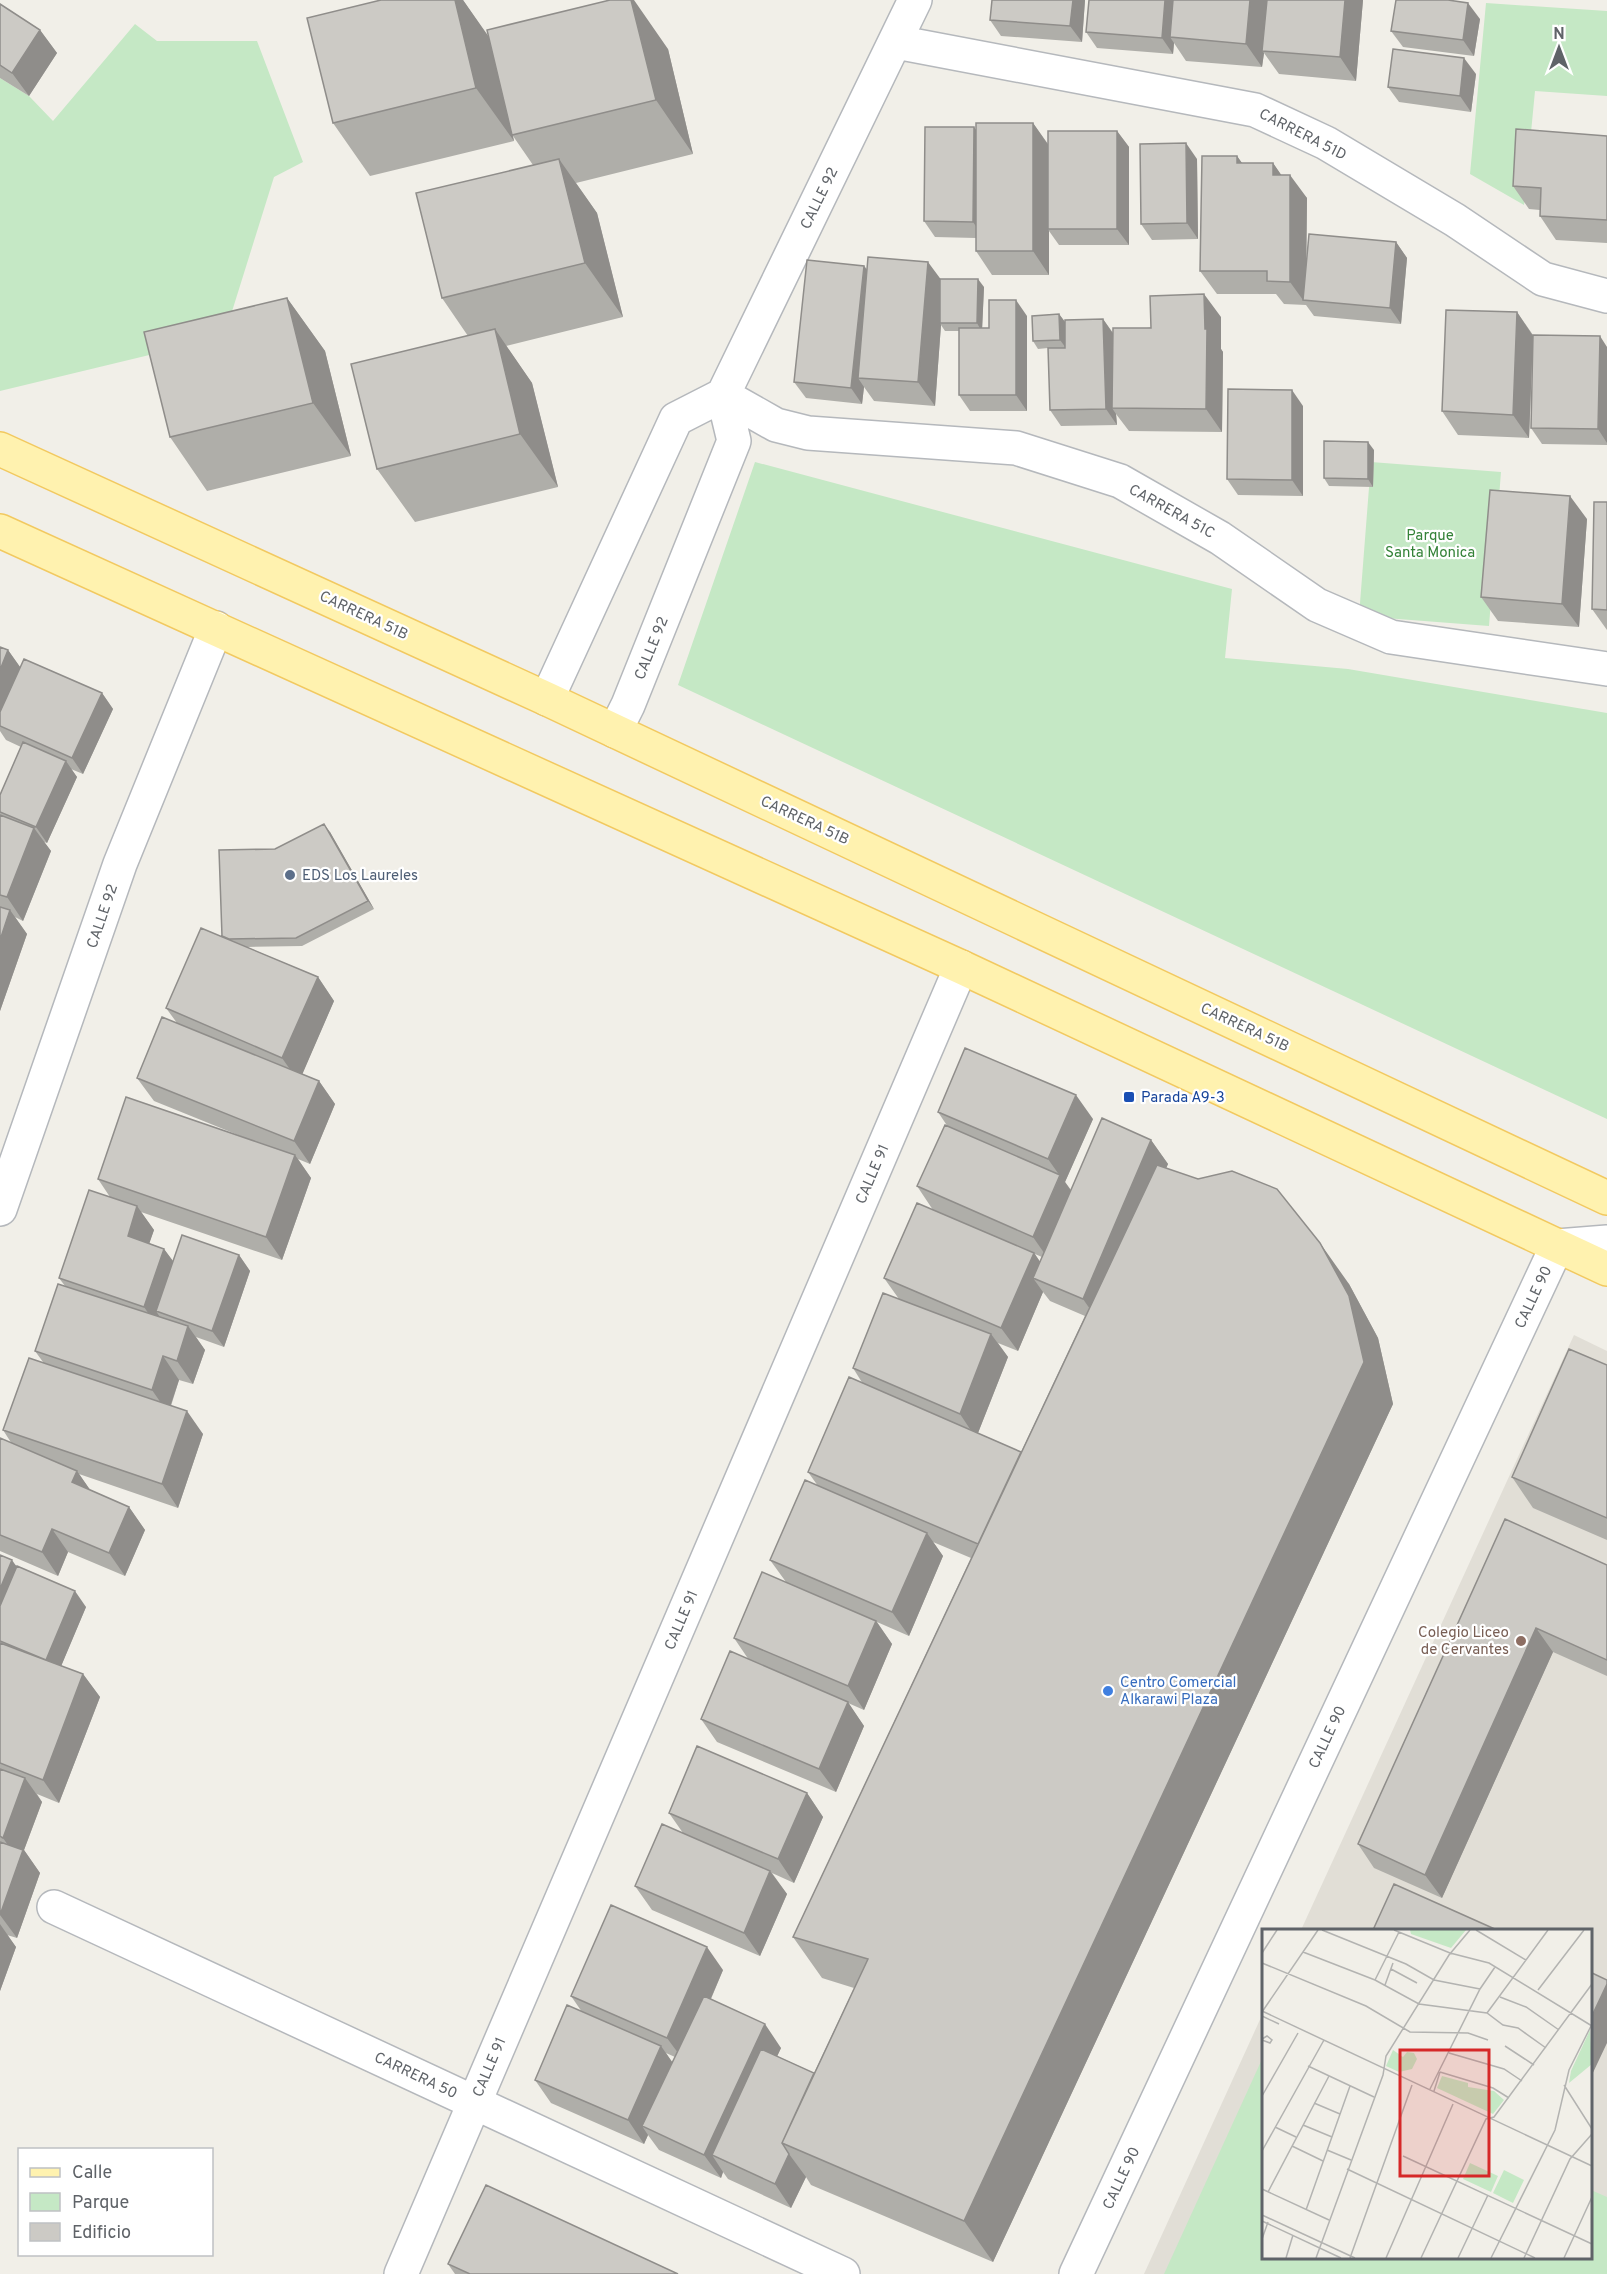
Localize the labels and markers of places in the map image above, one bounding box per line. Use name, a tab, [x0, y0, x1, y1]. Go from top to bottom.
place label: EDS Los Laureles	[302, 867, 418, 886]
marker: EDS Los Laureles	[283, 868, 297, 882]
place label: Parada A9-3	[1141, 1089, 1225, 1108]
marker: Parada A9-3	[1122, 1090, 1136, 1104]
place label: Colegio Liceo de Cervantes	[1418, 1624, 1509, 1660]
marker: Colegio Liceo de Cervantes	[1514, 1634, 1528, 1648]
place label: Centro Comercial Alkarawi Plaza	[1120, 1674, 1236, 1710]
marker: Centro Comercial Alkarawi Plaza	[1101, 1684, 1115, 1698]

